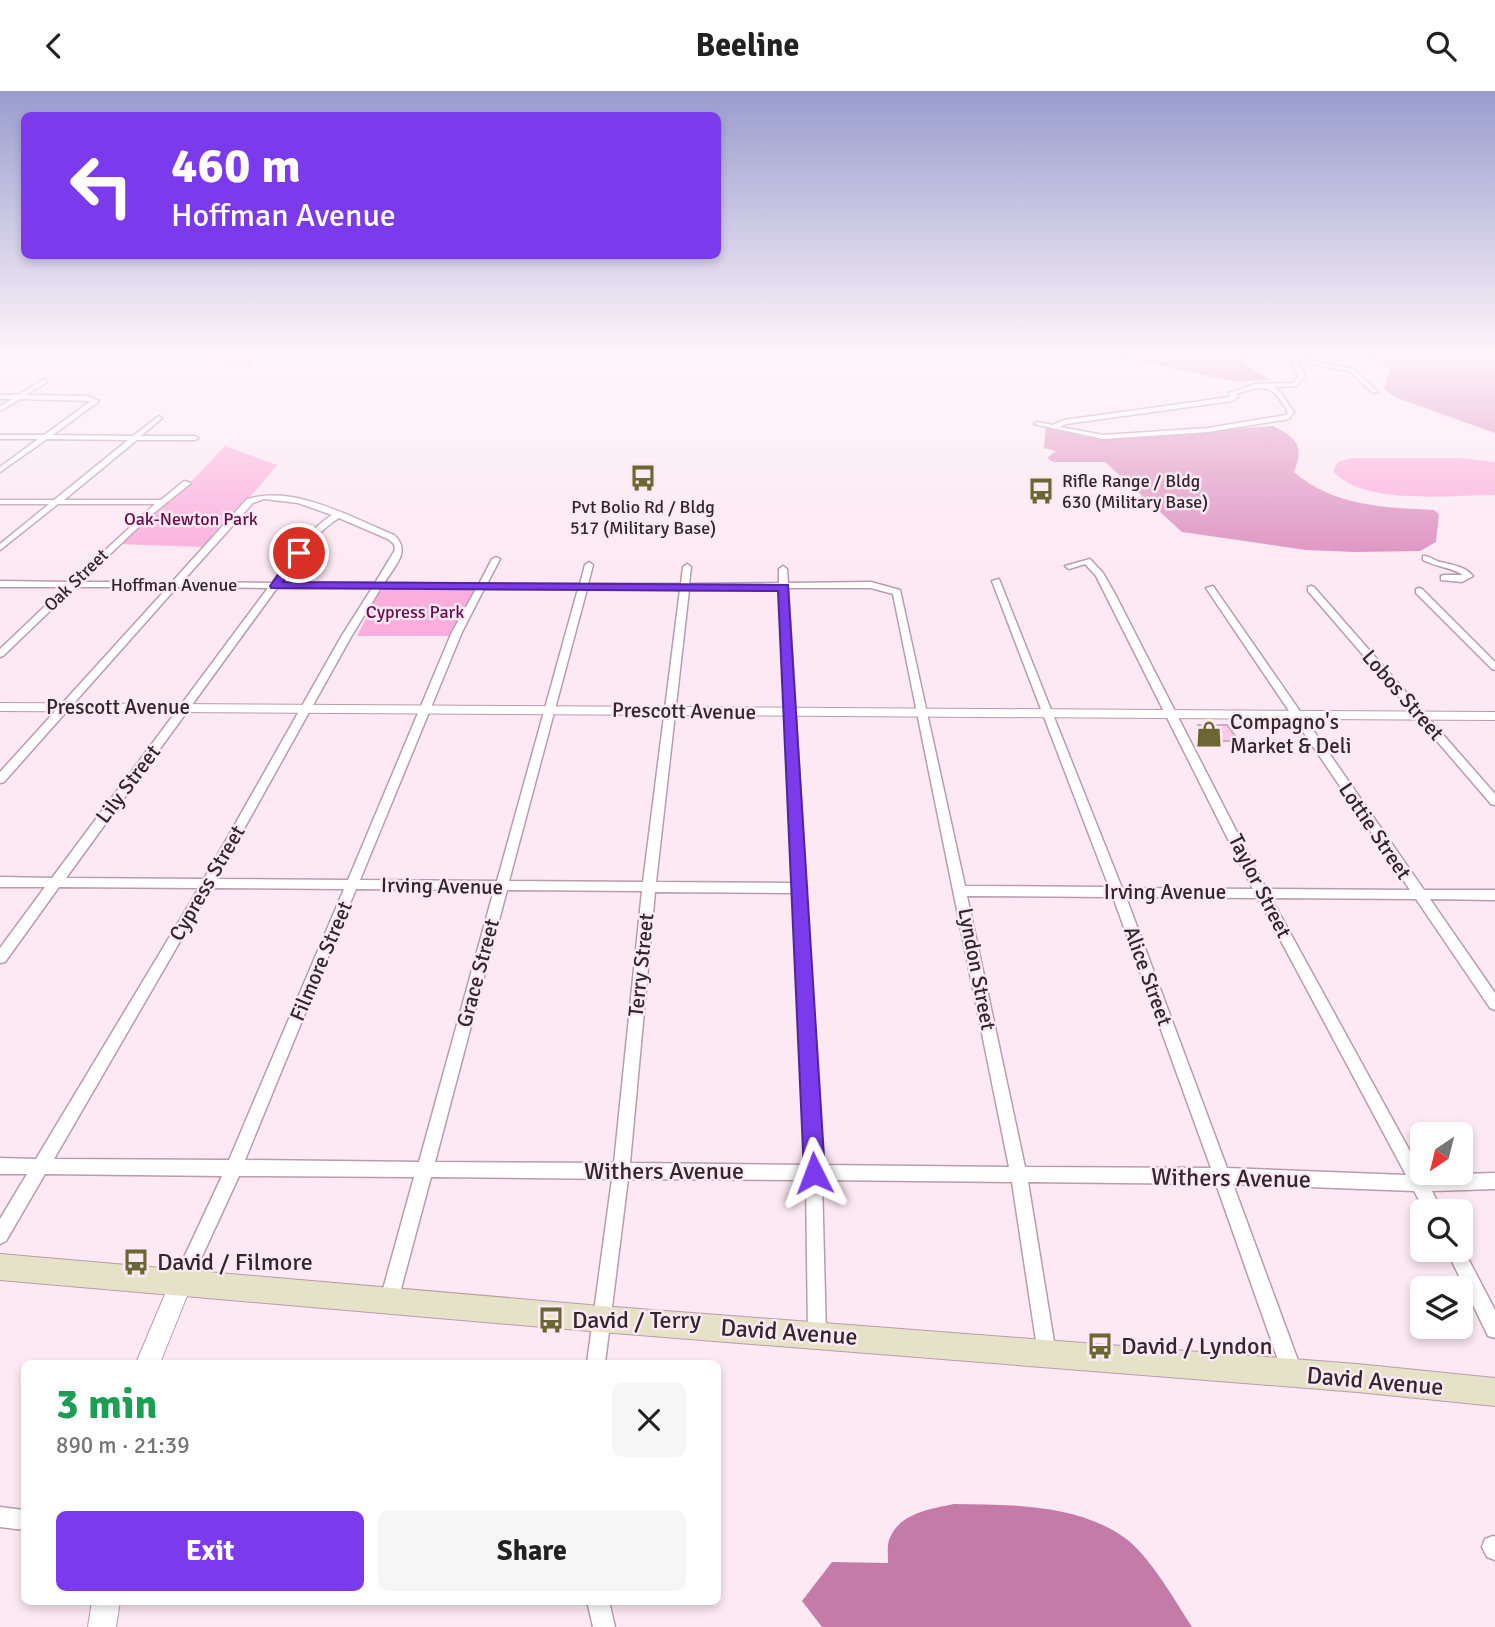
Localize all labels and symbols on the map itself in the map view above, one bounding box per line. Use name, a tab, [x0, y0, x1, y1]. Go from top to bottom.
bus stop icon: Pvt Bolio Rd / Bldg 517 (Military Base)	[628, 463, 658, 493]
place label: Rifle Range / Bldg 630 (Military Base)	[1062, 470, 1208, 513]
bus stop icon: Rifle Range / Bldg 630 (Military Base)	[1026, 476, 1056, 506]
place label: Pvt Bolio Rd / Bldg 517 (Military Base)	[570, 496, 716, 539]
park label: Oak-Newton Park	[124, 508, 258, 530]
pin	[269, 523, 329, 583]
street label: Oak Street	[39, 544, 113, 616]
street label: Hoffman Avenue	[111, 574, 237, 596]
park label: Cypress Park	[366, 601, 464, 623]
street label: Lobos Street	[1356, 644, 1450, 746]
street label: Prescott Avenue	[46, 694, 190, 720]
street label: Prescott Avenue	[612, 697, 756, 725]
place label: Compagno's Market & Deli	[1230, 709, 1352, 759]
shop icon: Compagno's Market & Deli	[1194, 719, 1224, 749]
street label: Lily Street	[90, 740, 166, 828]
street label: Lottie Street	[1333, 777, 1417, 885]
street label: Cypress Street	[163, 821, 251, 945]
street label: Taylor Street	[1223, 830, 1297, 942]
street label: Irving Avenue	[381, 872, 503, 900]
street label: Irving Avenue	[1104, 879, 1226, 905]
street label: Filmore Street	[284, 897, 358, 1025]
street label: Lyndon Street	[952, 906, 1002, 1032]
street label: Terry Street	[623, 912, 659, 1018]
street label: Grace Street	[451, 916, 505, 1030]
street label: Alice Street	[1118, 923, 1178, 1029]
north arrow	[1410, 1122, 1474, 1185]
position arrow	[777, 1136, 851, 1210]
street label: Withers Avenue	[584, 1156, 744, 1186]
street label: Withers Avenue	[1151, 1162, 1311, 1194]
bus stop icon: David / Filmore	[121, 1247, 151, 1277]
place label: David / Filmore	[157, 1247, 313, 1277]
bus stop icon: David / Terry	[536, 1305, 566, 1335]
place label: David / Terry	[572, 1305, 701, 1335]
street label: David Avenue	[719, 1312, 859, 1352]
bus stop icon: David / Lyndon	[1085, 1331, 1115, 1361]
place label: David / Lyndon	[1121, 1331, 1273, 1361]
street label: David Avenue	[1305, 1360, 1445, 1402]

